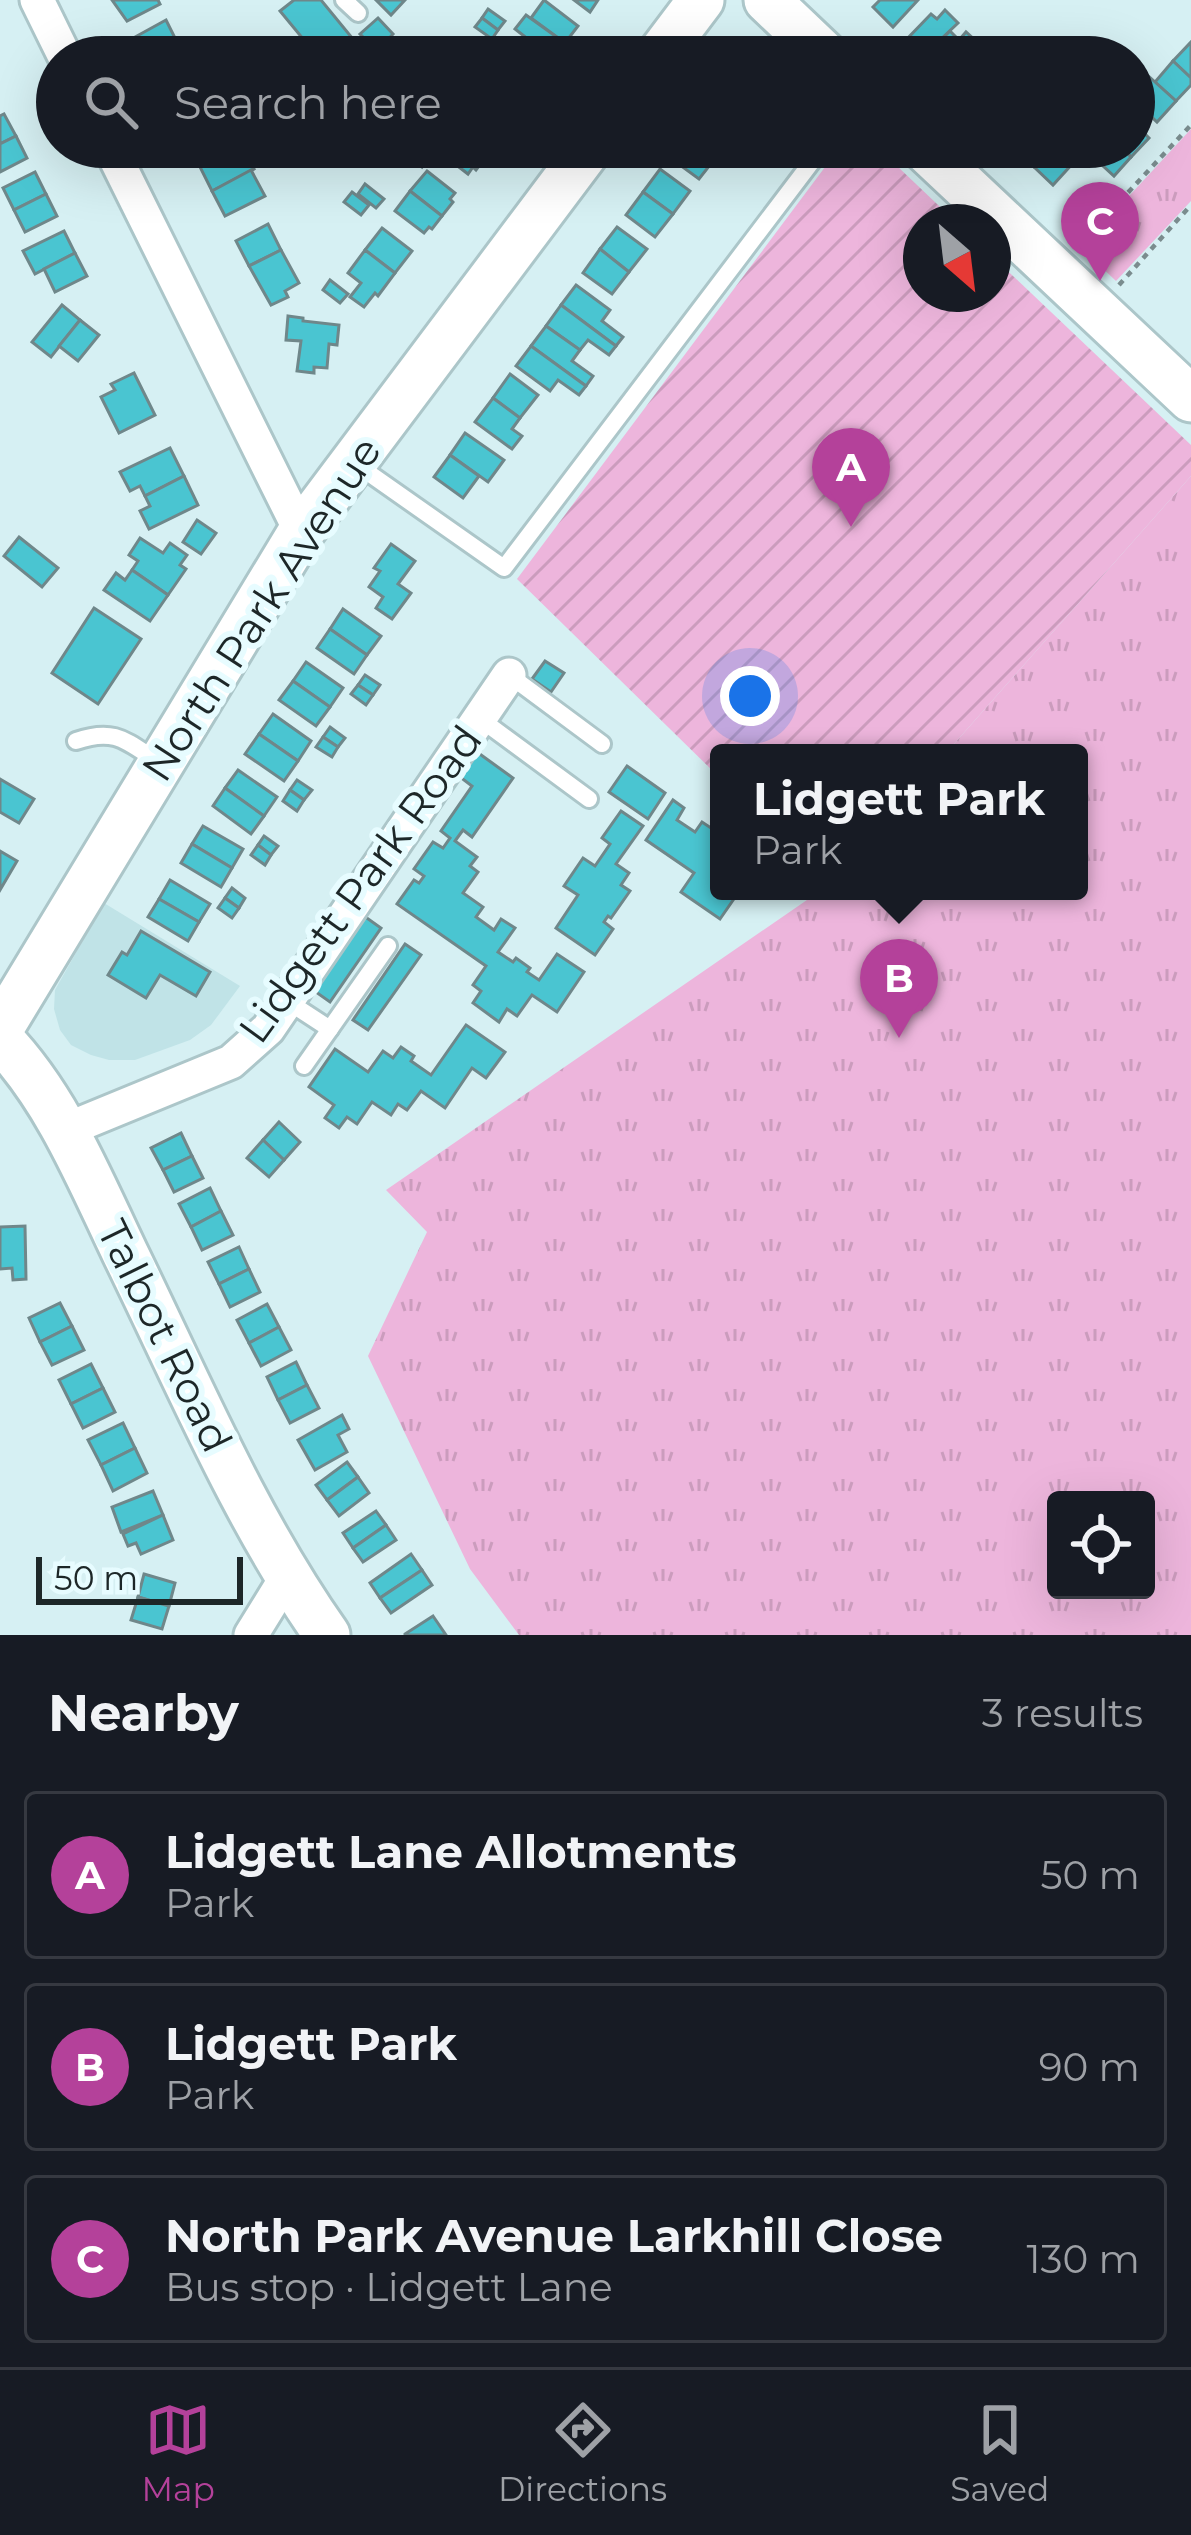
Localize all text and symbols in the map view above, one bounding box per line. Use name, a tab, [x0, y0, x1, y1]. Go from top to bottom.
search box	[36, 36, 1155, 168]
icon: search	[78, 69, 144, 135]
text: Search here	[174, 75, 442, 130]
pin: C	[1061, 182, 1139, 281]
north arrow	[903, 204, 1011, 312]
street label: North Park Avenue	[130, 427, 392, 791]
pin: A	[812, 428, 890, 527]
your location	[720, 666, 780, 726]
street label: Lidgett Park Road	[227, 715, 493, 1053]
popup	[710, 744, 1088, 900]
text: Lidgett Park	[753, 771, 1045, 826]
text: Park	[753, 826, 842, 874]
pin: B	[860, 939, 938, 1038]
street label: Talbot Road	[86, 1212, 244, 1460]
map controls	[1047, 1491, 1155, 1599]
button: locate	[1047, 1491, 1155, 1599]
scale bar	[36, 1551, 243, 1604]
text: 50 m	[54, 1558, 138, 1598]
text: Nearby	[48, 1682, 239, 1744]
text: 3 results	[982, 1689, 1143, 1737]
text: Lidgett Lane Allotments	[165, 1824, 737, 1879]
text: A	[75, 1851, 105, 1899]
text: 50 m	[1041, 1851, 1140, 1899]
text: Park	[165, 1879, 254, 1927]
text: Lidgett Park	[165, 2016, 457, 2071]
text: B	[75, 2043, 105, 2091]
text: 90 m	[1039, 2043, 1140, 2091]
text: Park	[165, 2071, 254, 2119]
text: North Park Avenue Larkhill Close	[165, 2208, 943, 2263]
text: C	[76, 2235, 104, 2283]
text: 130 m	[1027, 2235, 1140, 2283]
text: Bus stop · Lidgett Lane	[165, 2263, 613, 2311]
tab: Map	[142, 2397, 215, 2509]
tab: Directions	[498, 2397, 667, 2509]
tab: Saved	[950, 2397, 1049, 2509]

